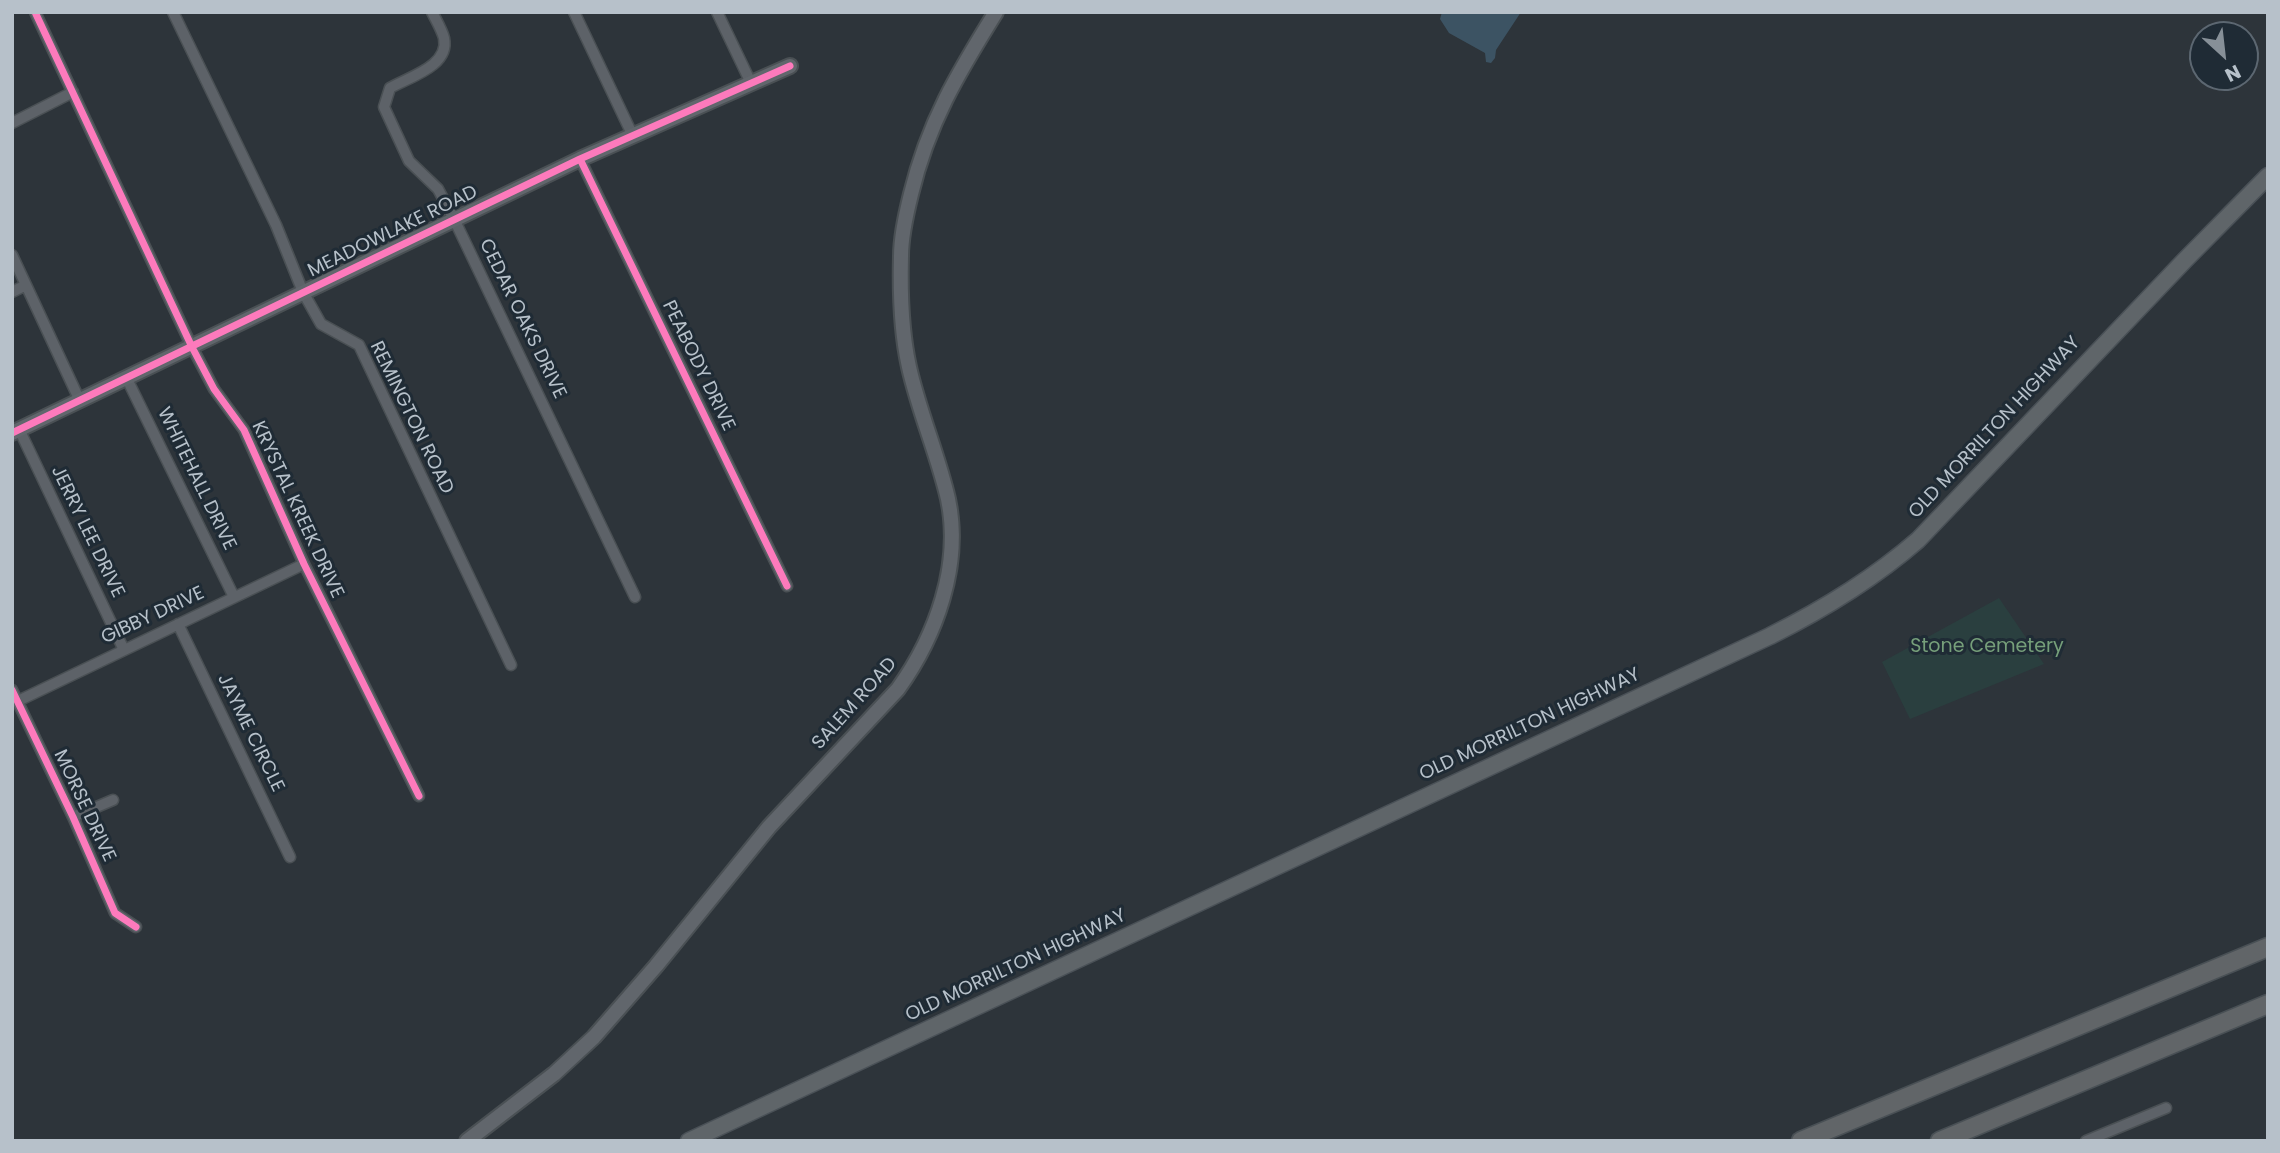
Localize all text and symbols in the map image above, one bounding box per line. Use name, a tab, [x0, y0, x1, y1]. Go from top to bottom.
north arrow	[2189, 21, 2259, 91]
text: N	[2220, 58, 2245, 89]
street label: MEADOWLAKE ROAD	[305, 181, 481, 283]
street label: CEDAR OAKS DRIVE	[473, 235, 571, 403]
street label: PEABODY DRIVE	[657, 297, 739, 435]
street label: OLD MORRILTON HIGHWAY	[1905, 332, 2085, 524]
street label: REMINGTON ROAD	[364, 338, 458, 498]
street label: WHITEHALL DRIVE	[152, 404, 240, 554]
street label: KRYSTAL KREEK DRIVE	[246, 418, 348, 602]
street label: JERRY LEE DRIVE	[45, 462, 129, 602]
street label: GIBBY DRIVE	[98, 582, 208, 650]
park label: Stone Cemetery	[1910, 636, 2064, 658]
street label: SALEM ROAD	[808, 653, 902, 755]
street label: OLD MORRILTON HIGHWAY	[1416, 664, 1644, 786]
street label: JAYME CIRCLE	[212, 670, 288, 796]
street label: MORSE DRIVE	[48, 746, 120, 866]
street label: OLD MORRILTON HIGHWAY	[902, 905, 1130, 1027]

